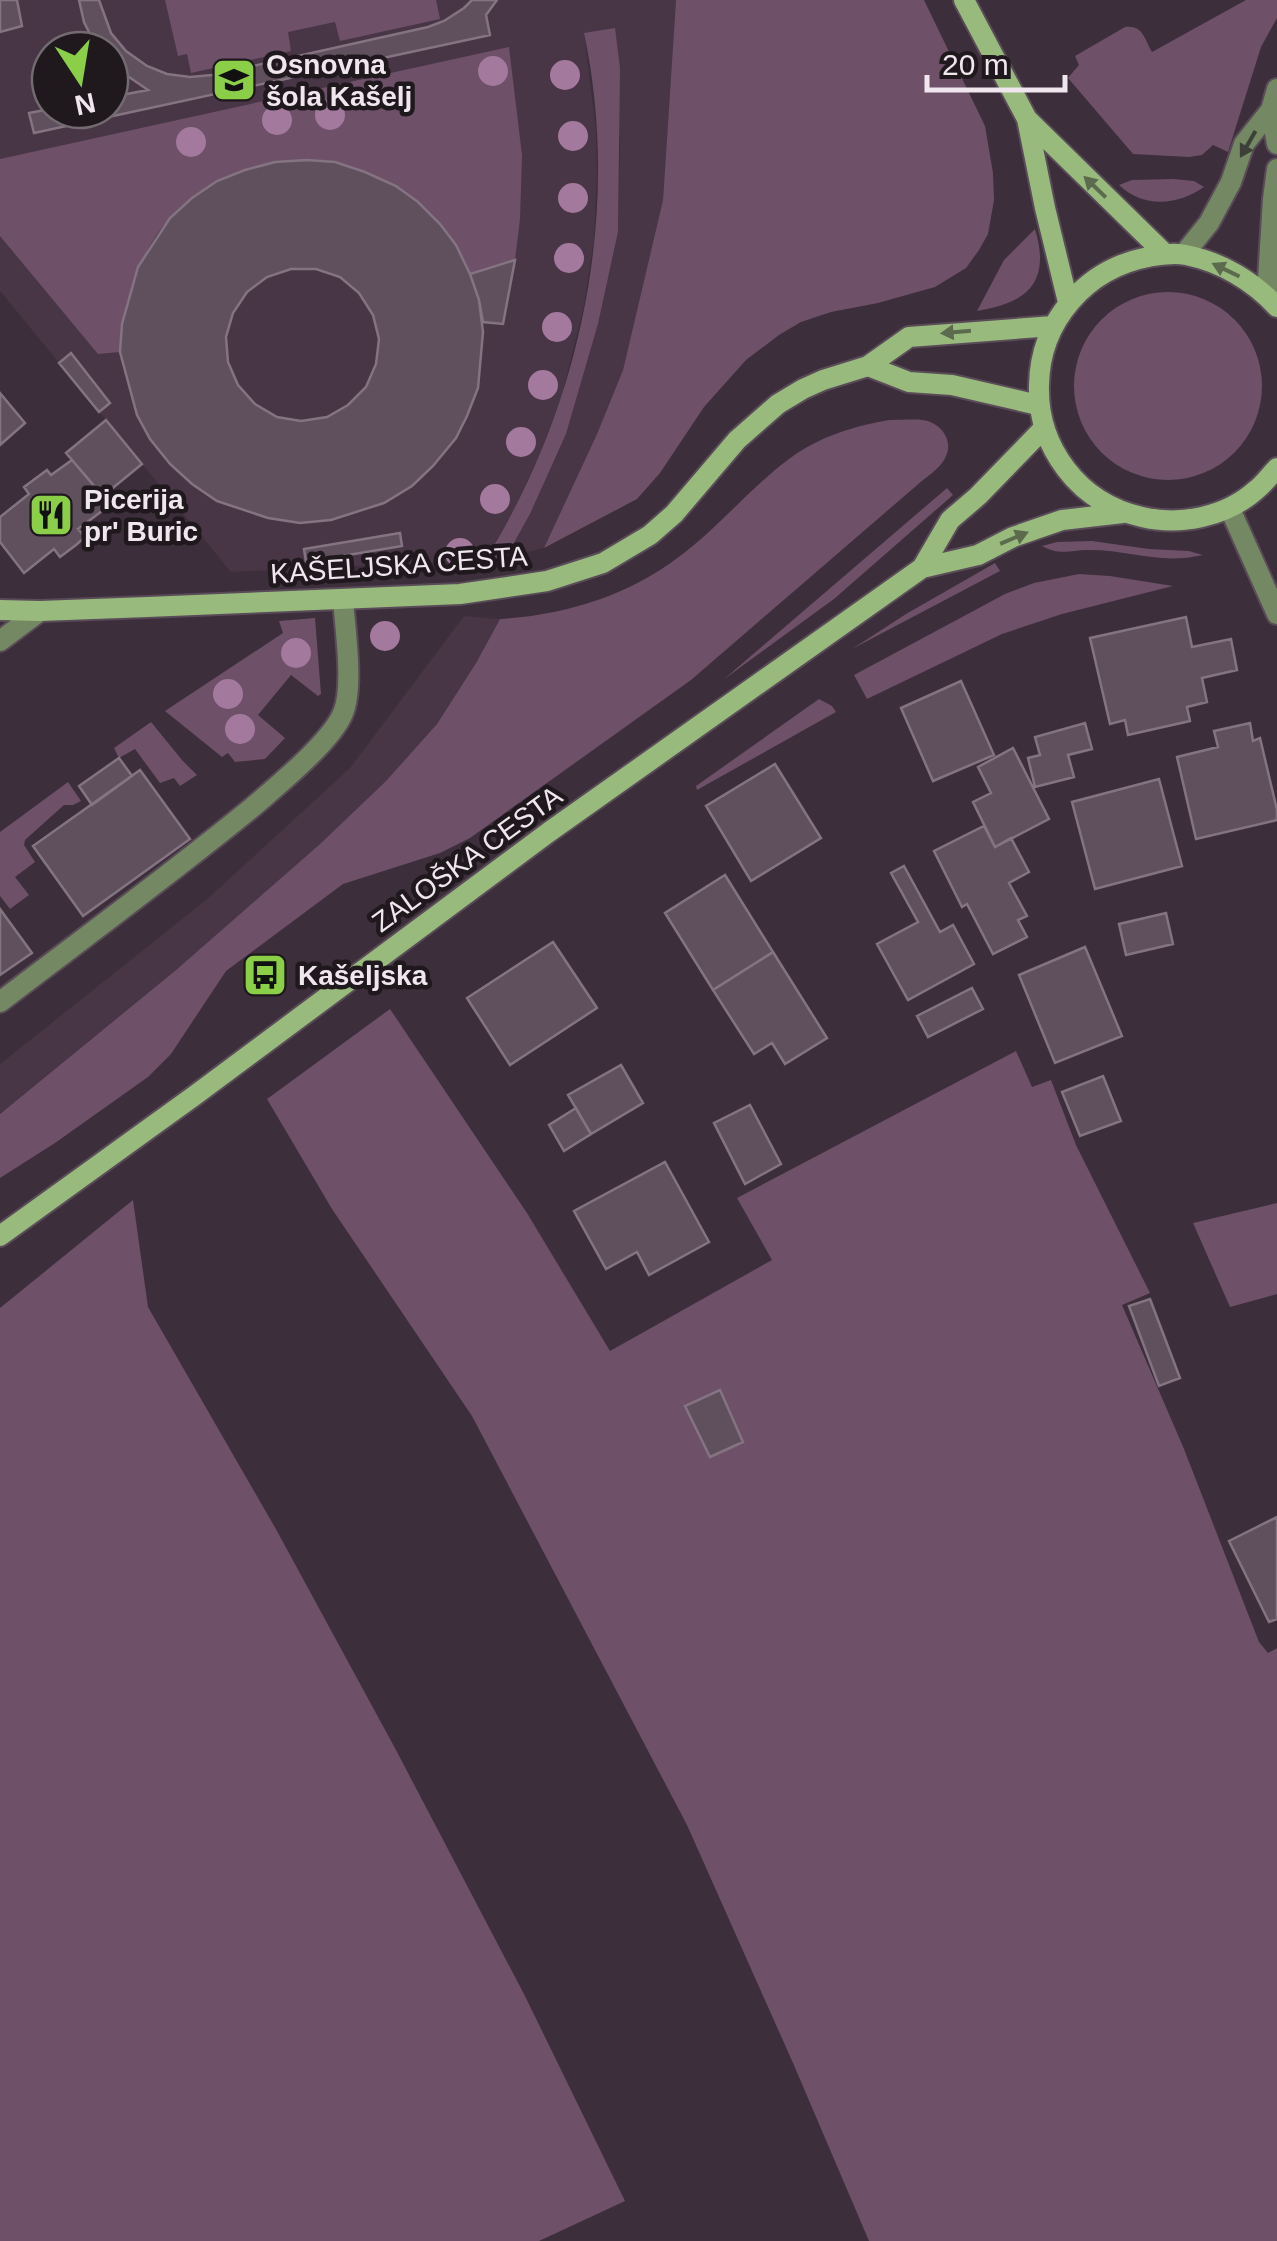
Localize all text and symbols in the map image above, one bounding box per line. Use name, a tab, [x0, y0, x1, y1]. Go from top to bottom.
north arrow	[30, 30, 130, 130]
scale bar	[927, 30, 1064, 92]
text: 20 m	[942, 48, 1009, 81]
place label: Osnovna šola Kašelj	[266, 49, 412, 112]
school or university icon: Osnovna šola Kašelj	[211, 57, 257, 103]
text: N	[72, 87, 98, 121]
one-way arrow	[1239, 130, 1257, 158]
one-way arrow	[1084, 176, 1108, 199]
one-way arrow	[1211, 261, 1240, 278]
one-way arrow	[939, 325, 971, 341]
place label: Picerija pr' Buric	[84, 484, 198, 547]
restaurant icon: Picerija pr' Buric	[28, 492, 74, 538]
one-way arrow	[999, 529, 1029, 545]
street label: KAŠELJSKA CESTA	[269, 541, 529, 589]
street label: ZALOŠKA CESTA	[366, 780, 568, 938]
bus stop icon: Kašeljska	[242, 952, 288, 998]
place label: Kašeljska	[298, 960, 428, 991]

